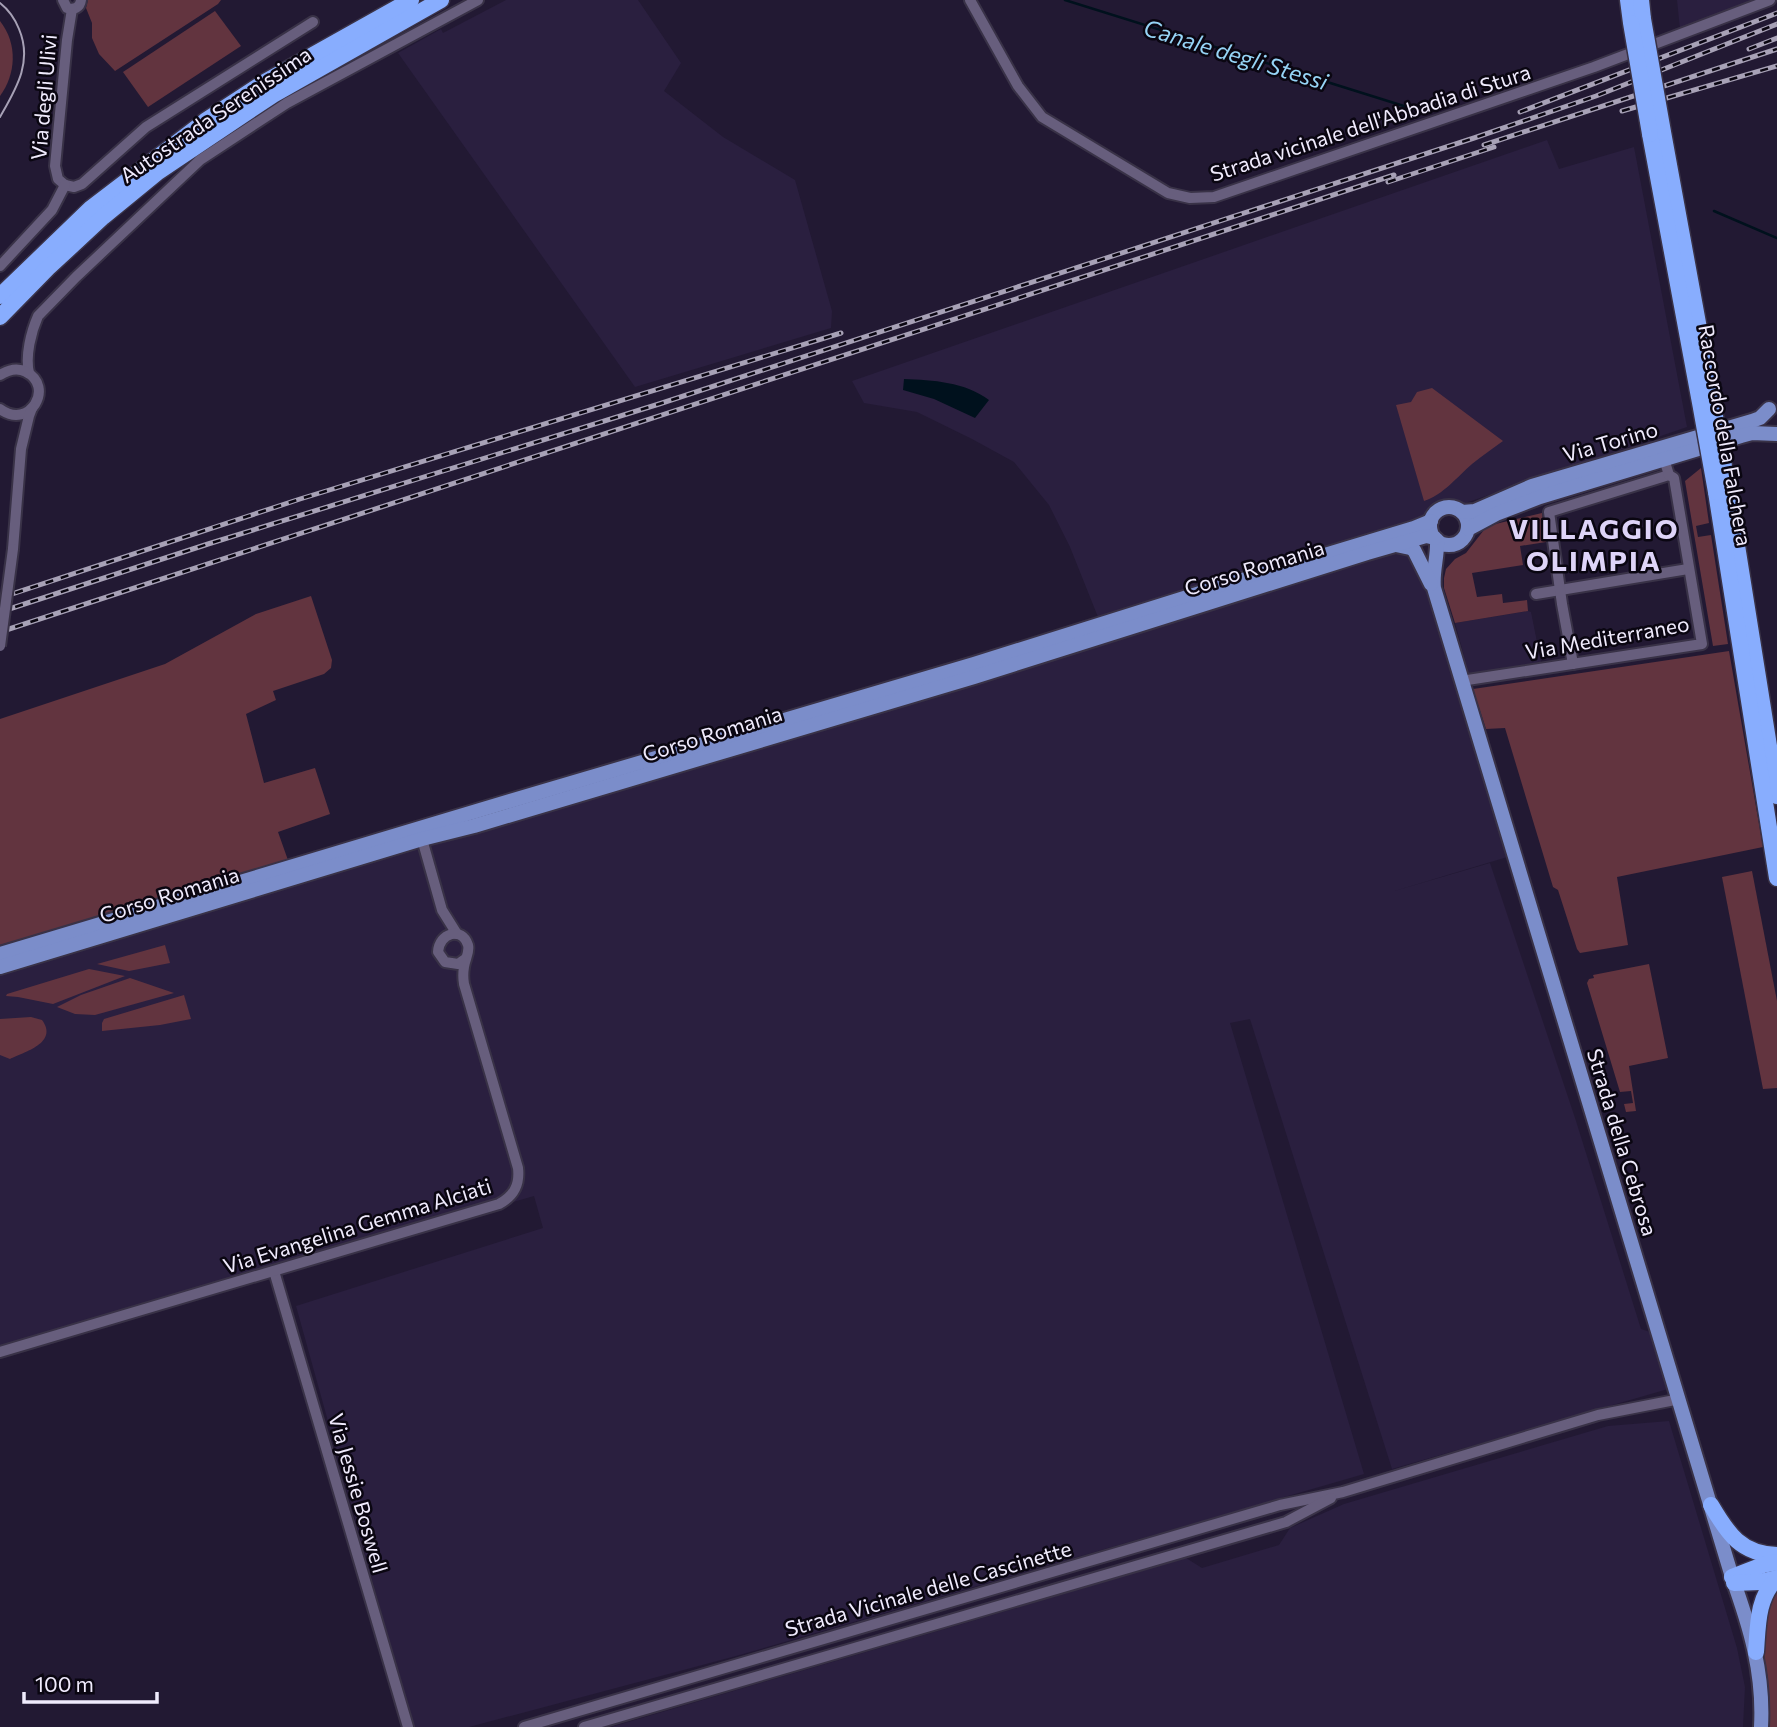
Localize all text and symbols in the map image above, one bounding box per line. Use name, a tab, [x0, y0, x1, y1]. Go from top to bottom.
water label: Canale degli Stessi	[1141, 13, 1332, 96]
street label: Via degli Ulivi	[25, 33, 61, 161]
street label: Autostrada Serenissima	[115, 41, 315, 187]
street label: Strada vicinale dell'Abbadia di Stura	[1207, 58, 1533, 186]
street label: Raccordo della Falchera	[1694, 322, 1758, 548]
street label: Via Torino	[1560, 416, 1660, 466]
district label: VILLAGGIO OLIMPIA	[1509, 511, 1679, 577]
street label: Corso Romania	[1181, 534, 1327, 600]
street label: Via Mediterraneo	[1523, 610, 1691, 664]
street label: Corso Romania	[639, 700, 785, 766]
street label: Corso Romania	[96, 861, 242, 927]
street label: Strada della Cebrosa	[1583, 1045, 1663, 1239]
street label: Via Evangelina Gemma Alciati	[220, 1172, 494, 1278]
street label: Via Jessie Boswell	[324, 1410, 394, 1576]
street label: Strada Vicinale delle Cascinette	[782, 1535, 1074, 1641]
scale bar	[24, 1660, 158, 1704]
text: 100 m	[35, 1671, 94, 1696]

